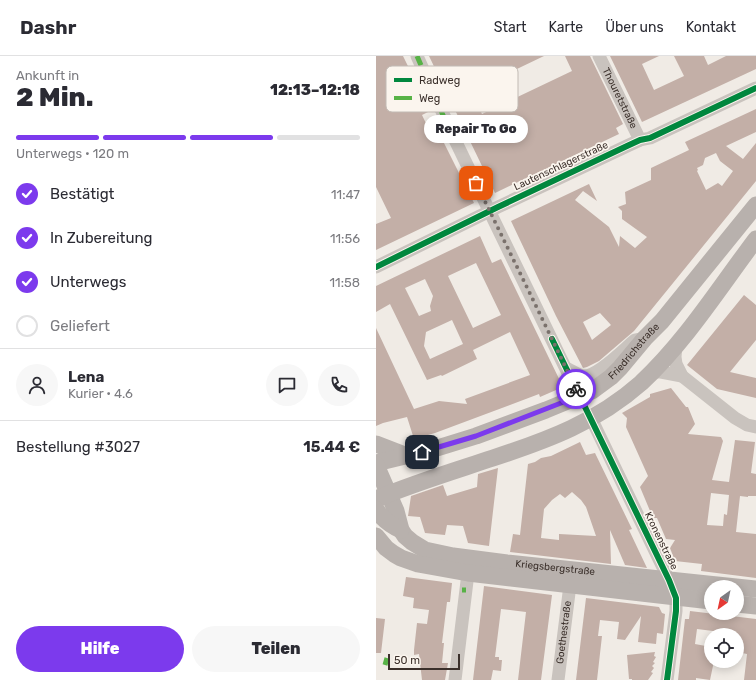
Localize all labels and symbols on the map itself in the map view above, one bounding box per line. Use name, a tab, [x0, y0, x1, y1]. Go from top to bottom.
legend	[386, 66, 518, 112]
street label: Thouretstraße	[600, 66, 640, 131]
text: Radweg	[419, 74, 460, 87]
text: Weg	[419, 92, 440, 105]
callout: Repair To Go	[424, 115, 528, 143]
street label: Lautenschlagerstraße	[512, 139, 610, 193]
pin	[459, 166, 493, 200]
street label: Friedrichstraße	[606, 321, 662, 382]
courier	[556, 369, 596, 409]
pin	[405, 435, 439, 469]
street label: Kronenstraße	[642, 510, 680, 572]
street label: Kriegsbergstraße	[515, 558, 596, 578]
north arrow	[704, 580, 744, 620]
street label: Goethestraße	[554, 600, 574, 665]
scale bar	[388, 652, 460, 671]

